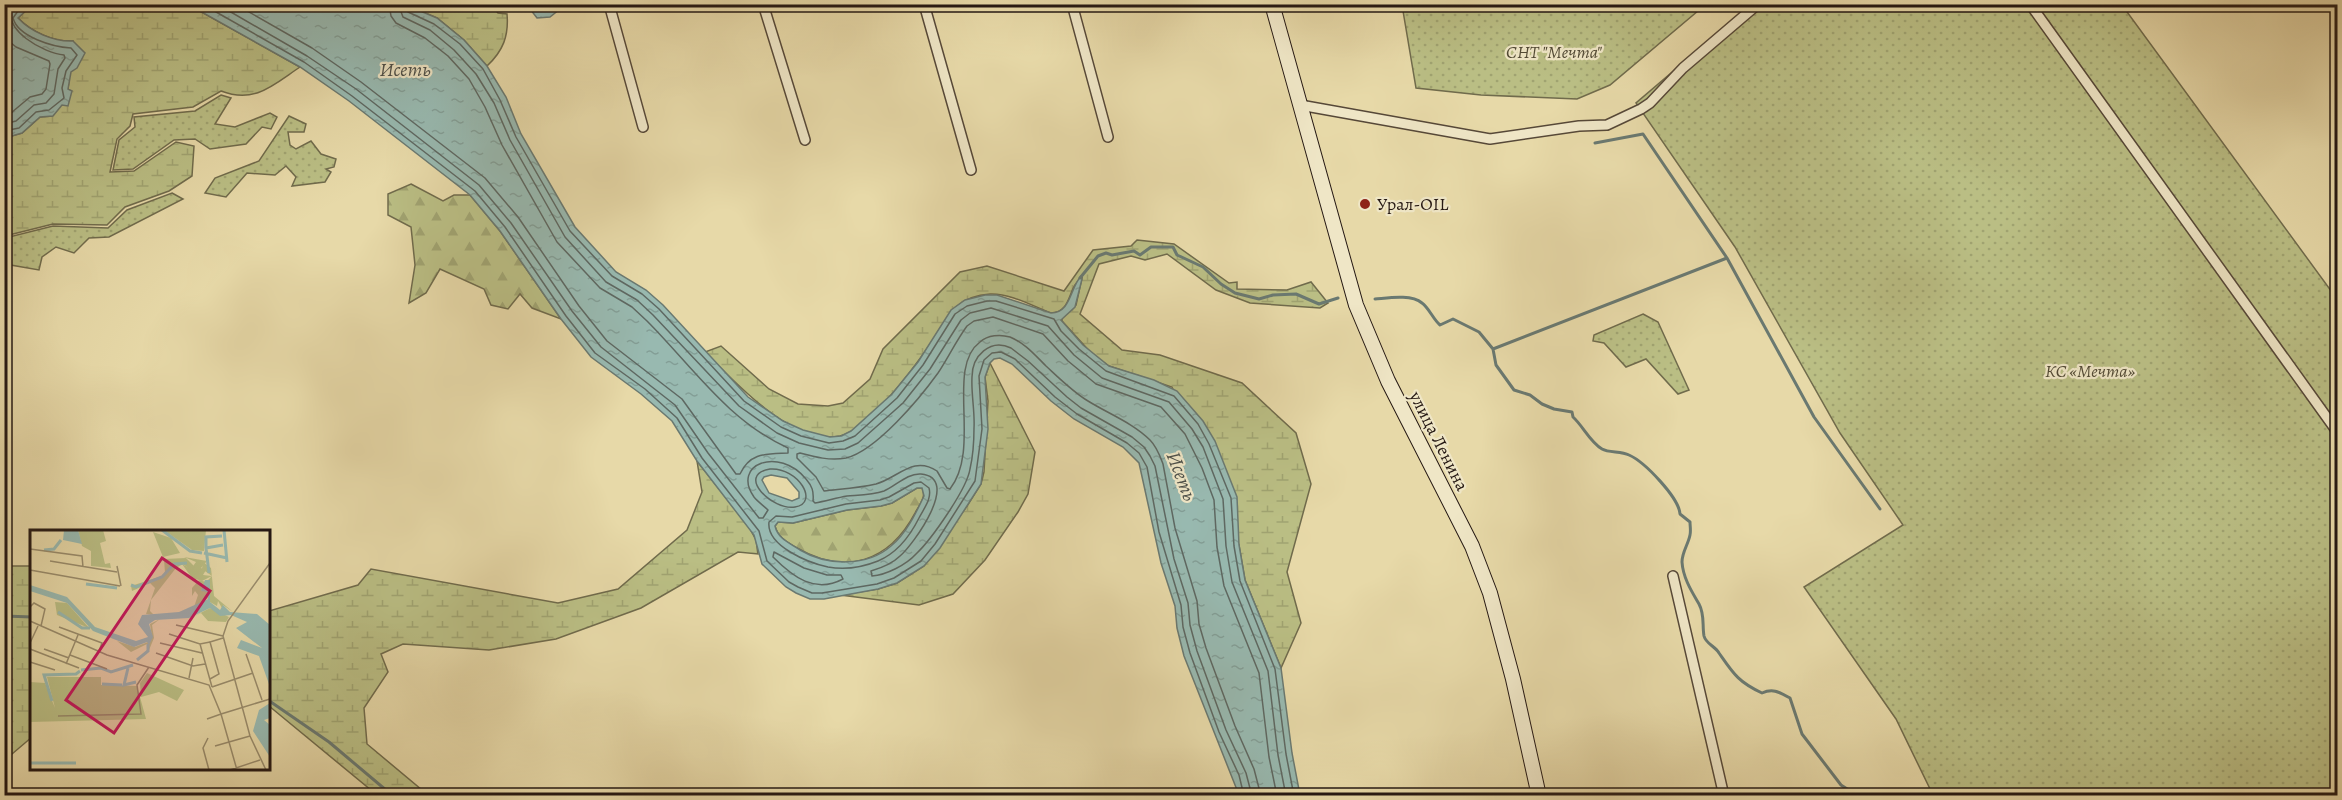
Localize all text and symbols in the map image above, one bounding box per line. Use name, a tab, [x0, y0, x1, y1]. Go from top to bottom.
park label: СНТ "Мечта"	[1506, 40, 1603, 64]
water label: Исеть	[379, 56, 431, 83]
place label: Урал-OIL	[1377, 192, 1449, 216]
marker: Урал-OIL	[1358, 197, 1372, 211]
park label: КС «Мечта»	[2045, 359, 2136, 383]
street label: улица Ленина	[1403, 386, 1475, 496]
water label: Исеть	[1160, 447, 1203, 505]
inset map	[30, 530, 270, 770]

